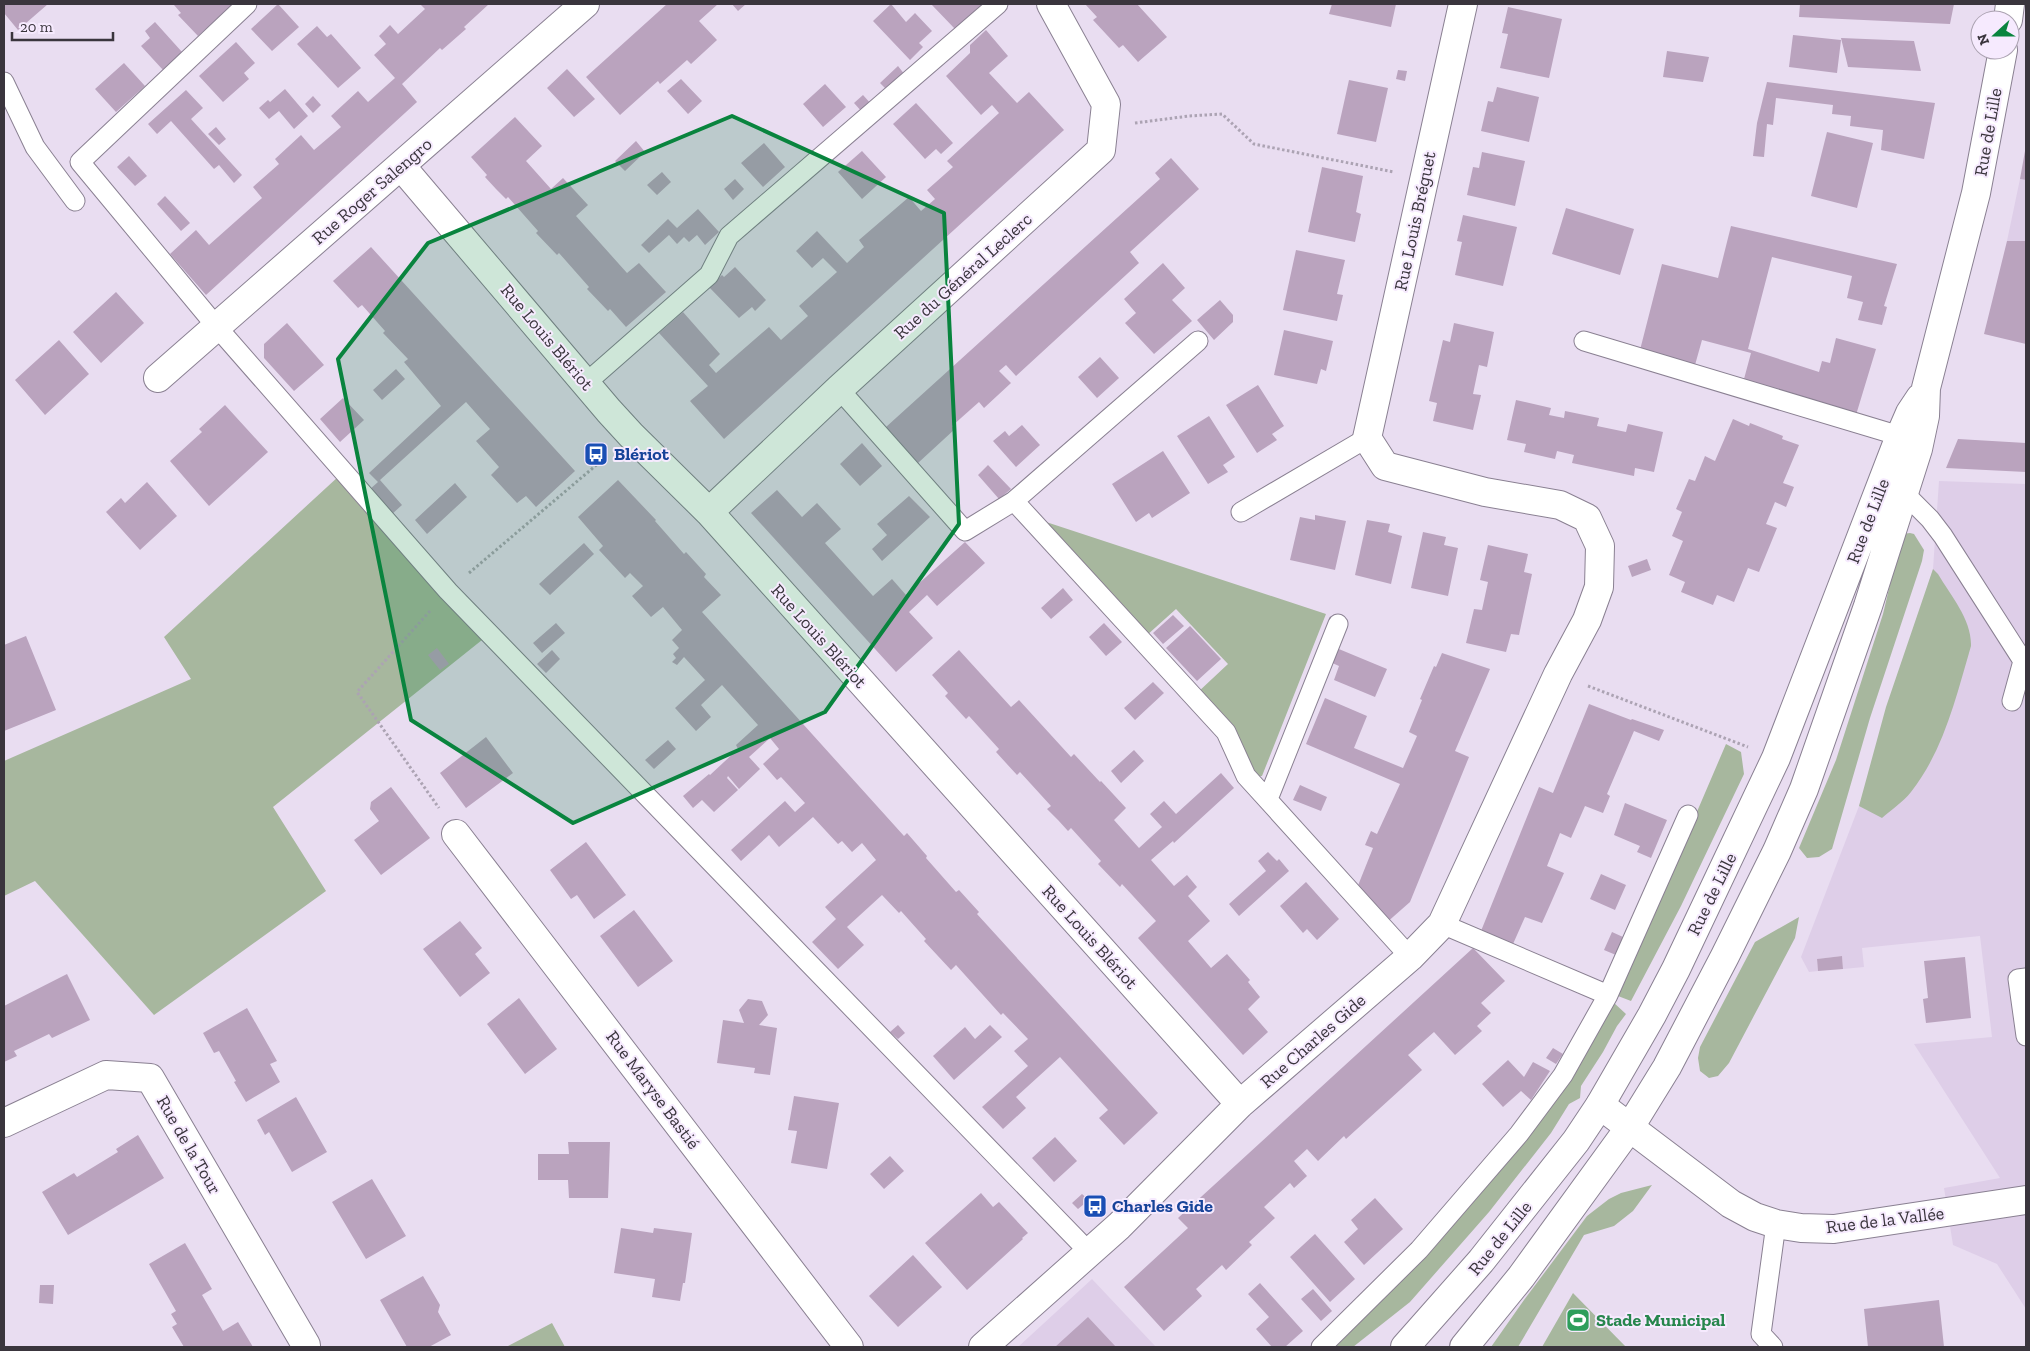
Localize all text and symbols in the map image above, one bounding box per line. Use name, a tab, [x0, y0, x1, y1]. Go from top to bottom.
scale bar	[12, 10, 114, 42]
north arrow	[1970, 10, 2020, 60]
text: 20 m	[20, 18, 53, 36]
text: N	[1973, 31, 1993, 47]
street label: Rue de Lille	[1969, 86, 2007, 178]
street label: Rue Roger Salengro	[307, 133, 437, 249]
street label: Rue Louis Bréguet	[1389, 149, 1441, 293]
street label: Rue du Général Leclerc	[889, 208, 1037, 344]
street label: Rue Louis Blériot	[496, 279, 598, 395]
bus stop icon: Blériot	[583, 441, 609, 467]
place label: Blériot	[614, 443, 670, 465]
street label: Rue de Lille	[1842, 475, 1894, 567]
street label: Rue Louis Blériot	[767, 579, 872, 693]
street label: Rue de Lille	[1683, 849, 1741, 939]
street label: Rue Louis Blériot	[1038, 880, 1143, 994]
street label: Rue Charles Gide	[1256, 989, 1370, 1093]
street label: Rue Maryse Bastié	[601, 1026, 705, 1154]
street label: Rue de la Tour	[152, 1092, 226, 1198]
bus stop icon: Charles Gide	[1082, 1193, 1108, 1219]
place label: Charles Gide	[1112, 1195, 1213, 1217]
street label: Rue de Lille	[1463, 1196, 1537, 1280]
street label: Rue de la Vallée	[1825, 1202, 1945, 1238]
sports icon: Stade Municipal	[1565, 1307, 1591, 1333]
place label: Stade Municipal	[1596, 1309, 1725, 1331]

